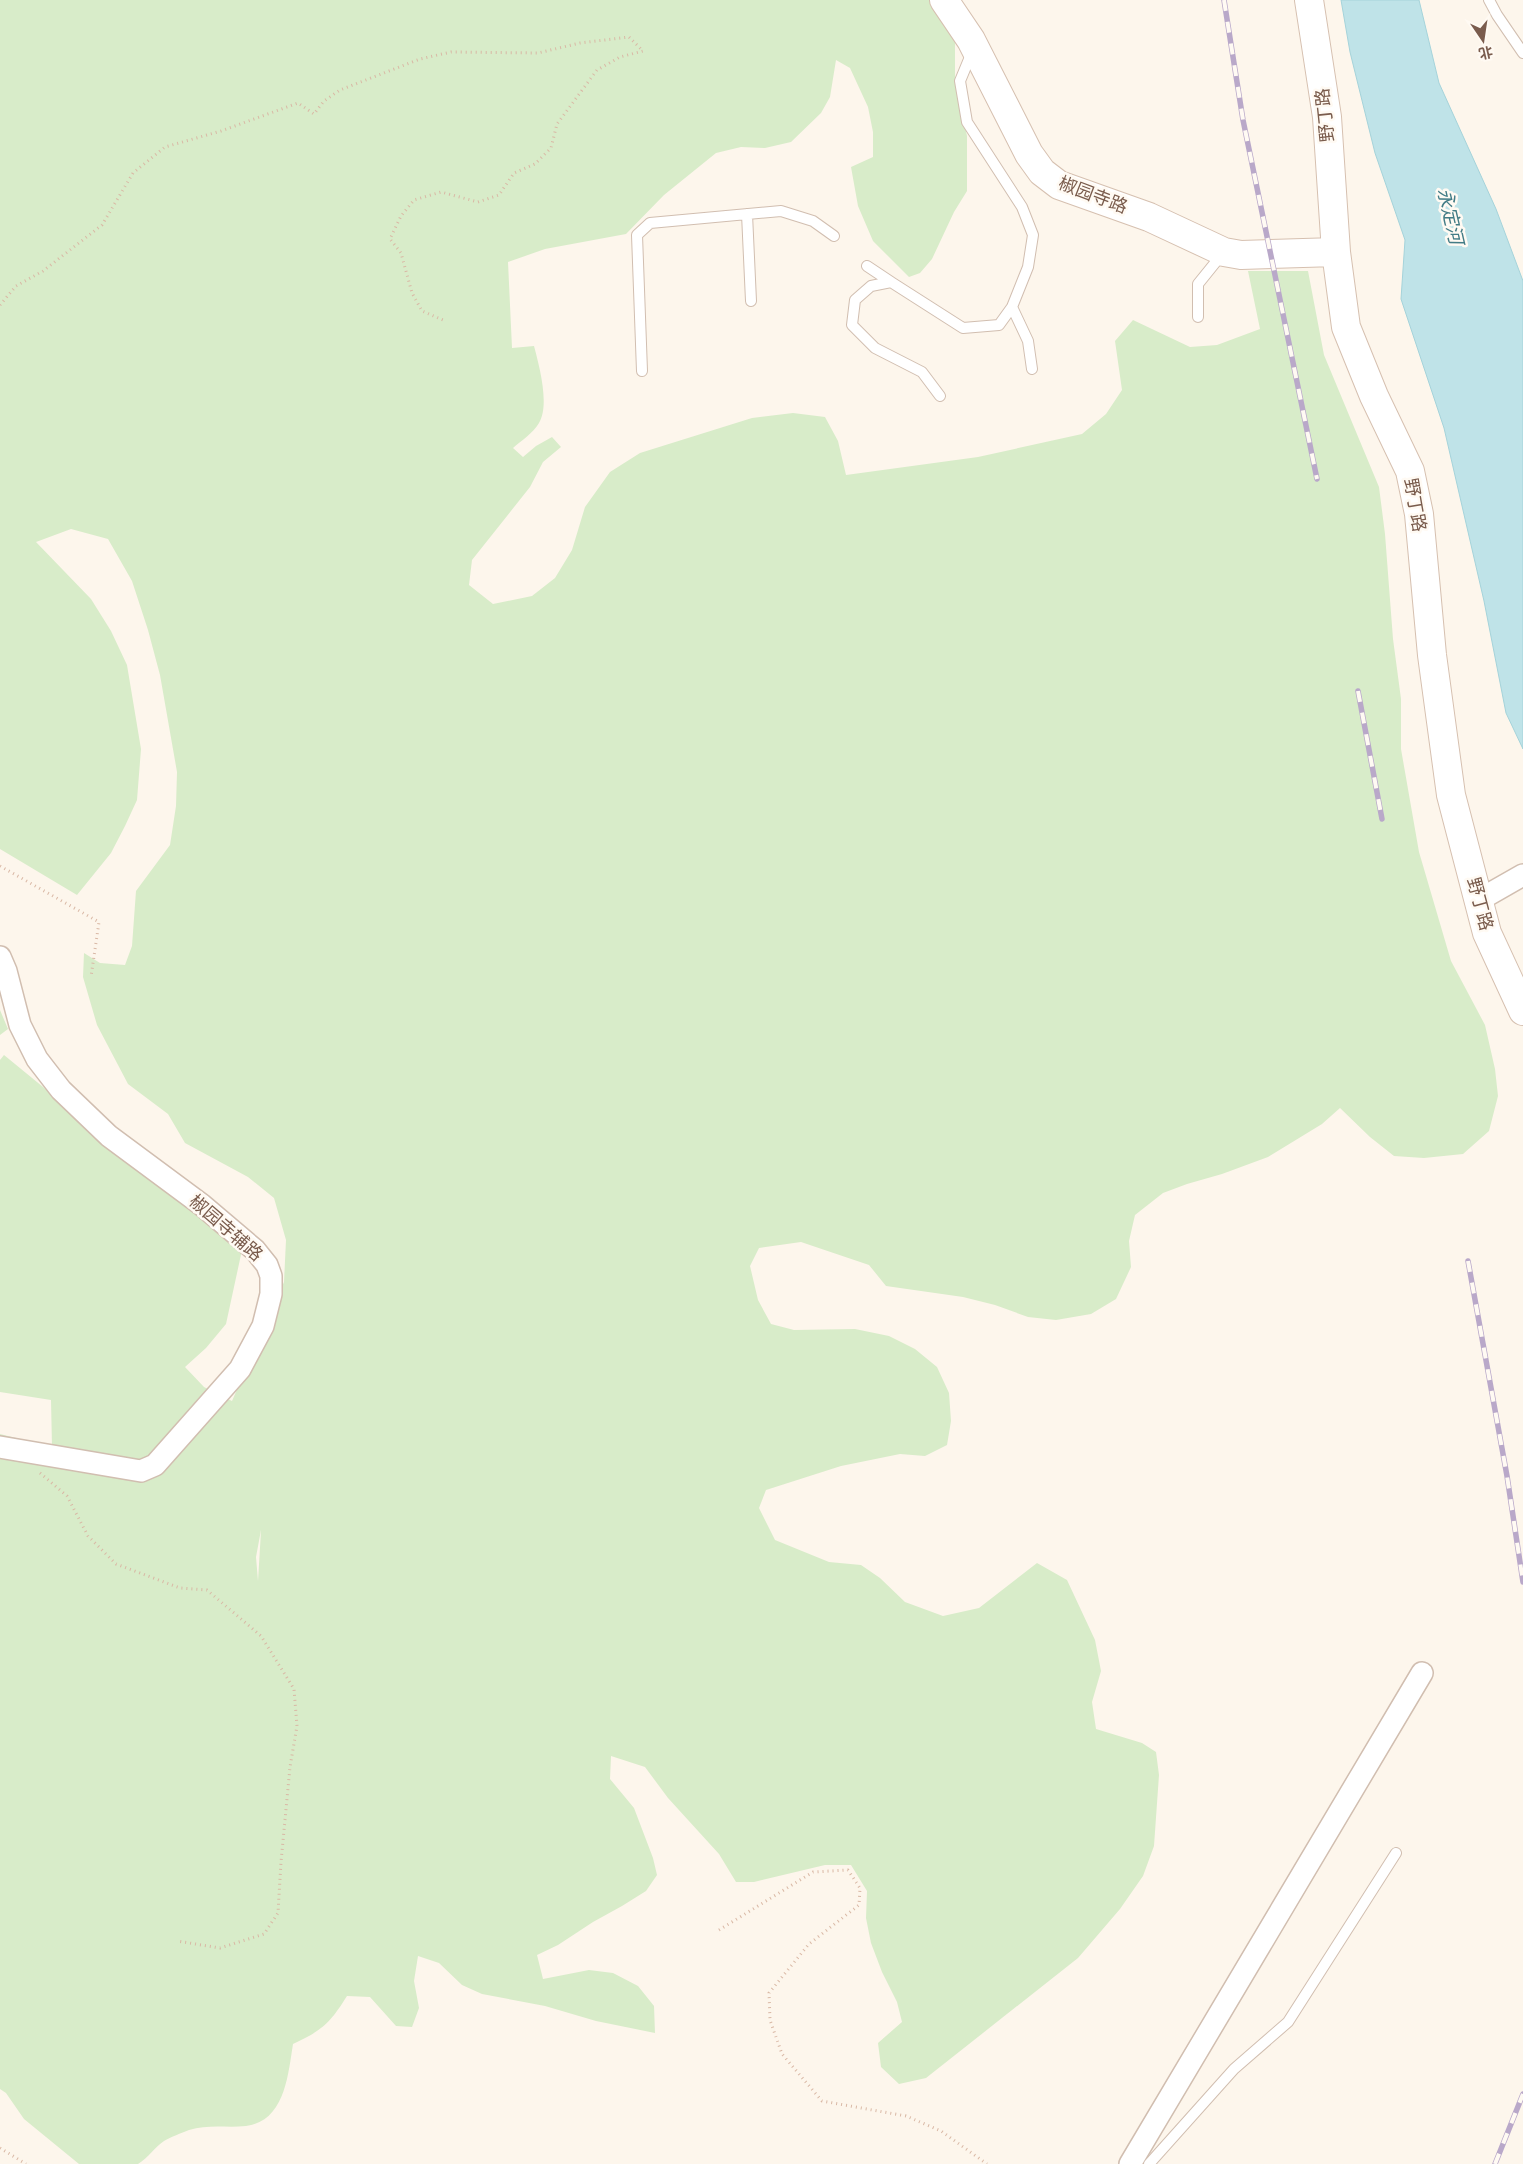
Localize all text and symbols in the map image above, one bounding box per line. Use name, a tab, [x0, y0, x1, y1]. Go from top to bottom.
north arrow	[1458, 15, 1508, 65]
text: 北	[1477, 41, 1495, 64]
street label: 野丁路	[1309, 87, 1341, 143]
street label: 椒园寺路	[1055, 170, 1131, 220]
water label: 永定河	[1431, 185, 1471, 251]
street label: 野丁路	[1398, 476, 1432, 534]
street label: 野丁路	[1460, 875, 1500, 933]
street label: 椒园寺辅路	[184, 1189, 268, 1267]

